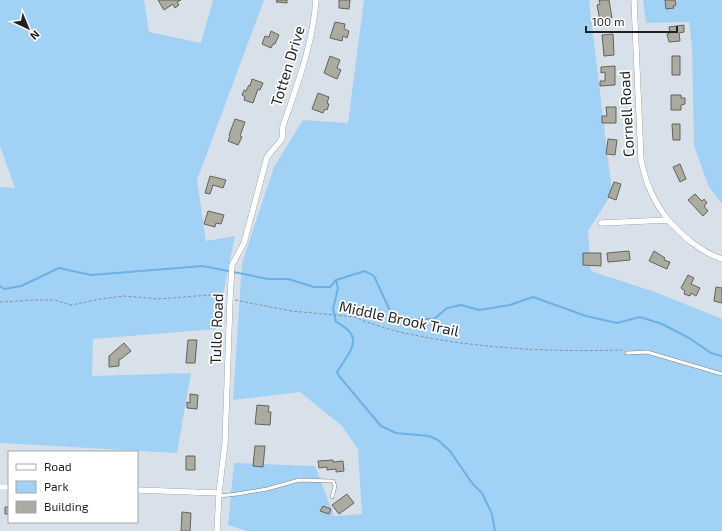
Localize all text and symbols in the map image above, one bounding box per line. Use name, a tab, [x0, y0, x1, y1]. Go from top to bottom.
north arrow	[8, 8, 48, 48]
scale bar	[586, 8, 677, 34]
text: 100 m	[592, 14, 624, 28]
street label: Totten Drive	[266, 24, 308, 108]
text: N	[28, 28, 43, 43]
street label: Cornell Road	[615, 70, 637, 158]
street label: Tullo Road	[206, 293, 226, 365]
street label: Middle Brook Trail	[338, 297, 461, 340]
legend	[8, 451, 138, 523]
text: Road	[44, 459, 72, 473]
text: Park	[44, 479, 69, 493]
text: Building	[44, 499, 89, 513]

